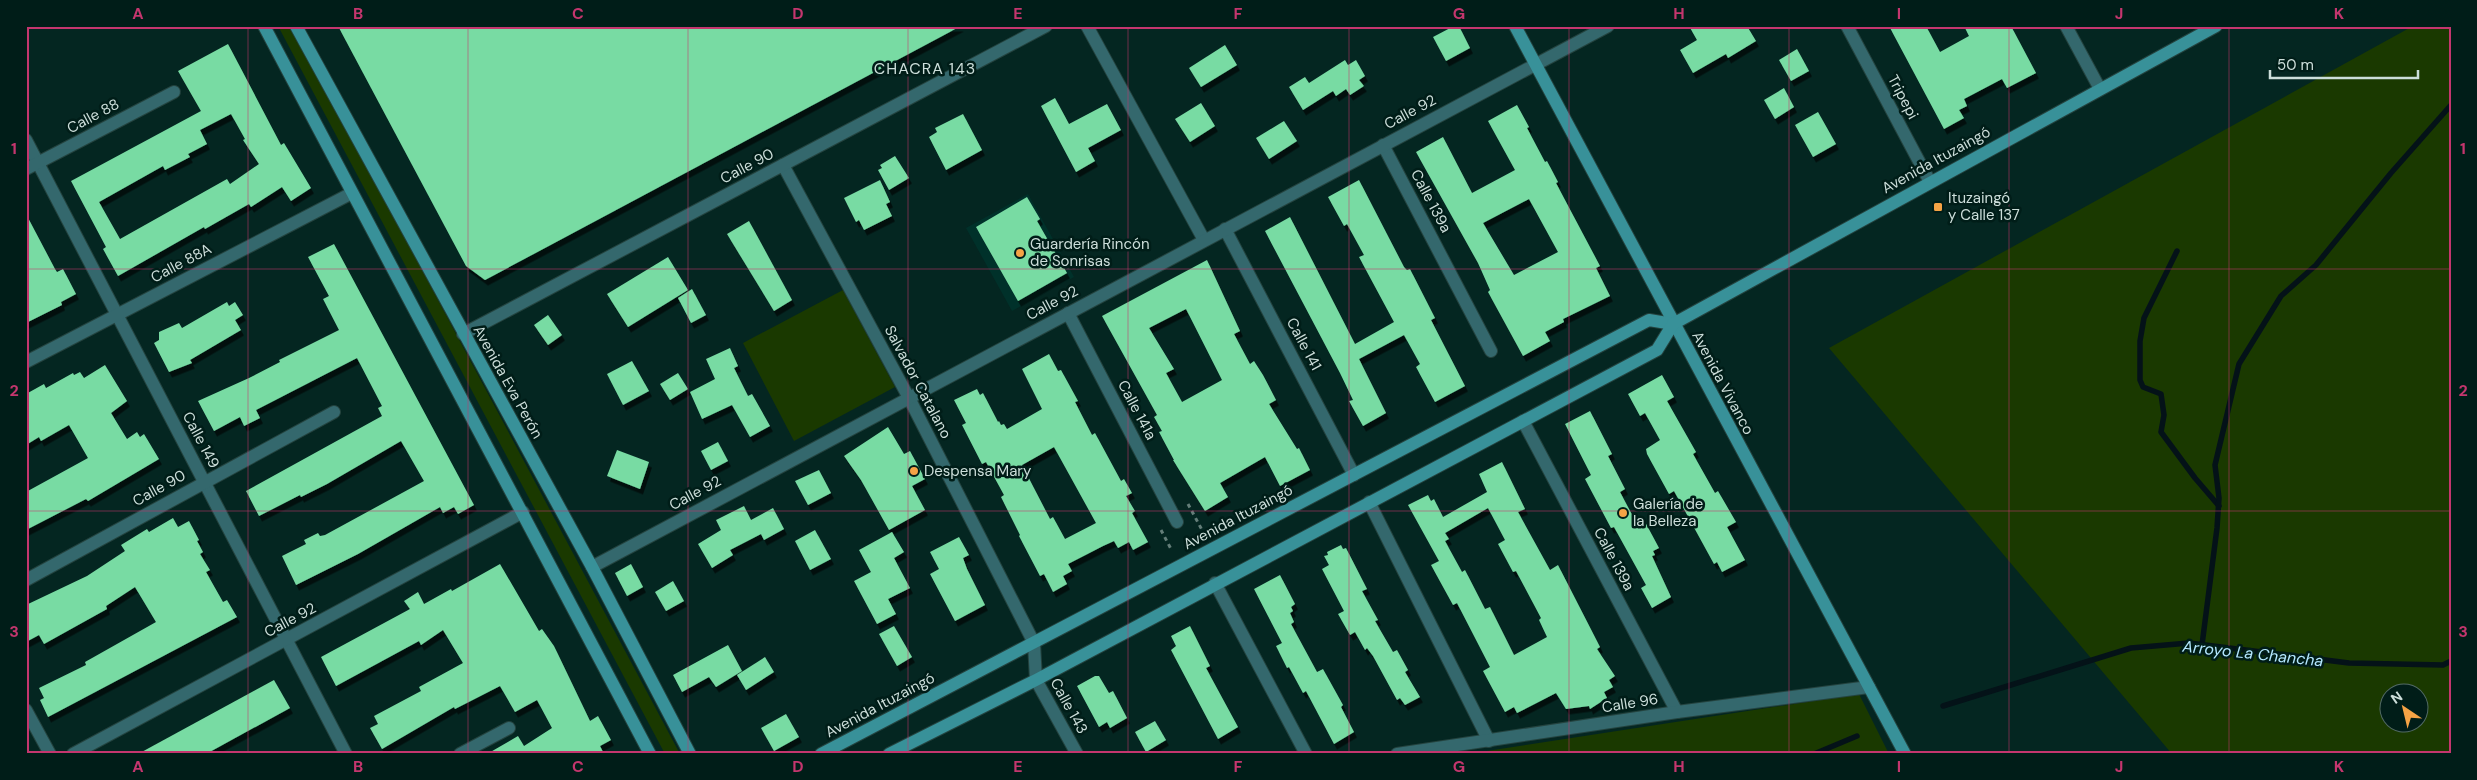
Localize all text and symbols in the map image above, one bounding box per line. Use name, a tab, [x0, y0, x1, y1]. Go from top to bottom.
text: A	[132, 3, 144, 24]
text: B	[353, 3, 363, 24]
text: C	[572, 3, 584, 24]
text: D	[792, 3, 804, 24]
text: E	[1013, 3, 1023, 24]
text: F	[1234, 3, 1243, 24]
text: G	[1453, 3, 1465, 24]
text: H	[1673, 3, 1685, 24]
text: I	[1897, 3, 1901, 24]
text: J	[2115, 3, 2123, 24]
text: K	[2334, 3, 2345, 24]
scale bar	[2270, 48, 2417, 80]
text: 50 m	[2277, 55, 2314, 75]
district label: CHACRA 143	[874, 58, 976, 79]
street label: Tripepi	[1883, 71, 1923, 123]
street label: Calle 92	[1381, 90, 1439, 134]
street label: Calle 88	[63, 94, 123, 138]
street label: Avenida Ituzaingó	[1878, 122, 1994, 198]
text: 1	[11, 138, 17, 159]
text: 1	[2460, 138, 2466, 159]
street label: Calle 90	[717, 144, 777, 188]
street label: Calle 139a	[1406, 166, 1456, 236]
place label: Ituzaingó y Calle 137	[1948, 188, 2020, 225]
marker: Ituzaingó y Calle 137	[1932, 201, 1944, 213]
place label: Guardería Rincón de Sonrisas	[1030, 234, 1150, 271]
street label: Calle 88A	[147, 239, 215, 287]
marker: Guardería Rincón de Sonrisas	[1014, 247, 1026, 259]
street label: Calle 92	[1023, 281, 1081, 325]
street label: Calle 141	[1282, 314, 1326, 374]
street label: Avenida Eva Perón	[469, 322, 547, 442]
street label: Salvador Catalano	[880, 322, 956, 442]
street label: Avenida Vivanco	[1687, 328, 1759, 438]
street label: Calle 141a	[1113, 377, 1161, 443]
text: 2	[9, 380, 19, 401]
text: 2	[2458, 380, 2468, 401]
street label: Calle 149	[178, 408, 224, 472]
place label: Despensa Mary	[924, 461, 1032, 481]
street label: Calle 90	[129, 465, 189, 511]
marker: Despensa Mary	[908, 465, 920, 477]
street label: Calle 92	[666, 471, 724, 515]
street label: Avenida Ituzaingó	[1180, 480, 1296, 554]
place label: Galería de la Belleza	[1633, 494, 1703, 531]
marker: Galería de la Belleza	[1617, 507, 1629, 519]
street label: Calle 139a	[1589, 524, 1639, 594]
street label: Calle 92	[261, 598, 319, 642]
text: 3	[9, 621, 19, 642]
text: 3	[2458, 621, 2468, 642]
water label: Arroyo La Chancha	[2180, 636, 2325, 671]
street label: Avenida Ituzaingó	[822, 668, 938, 742]
street label: Calle 143	[1046, 675, 1092, 737]
north arrow	[2380, 682, 2430, 732]
text: N	[2387, 687, 2406, 708]
street label: Calle 96	[1600, 689, 1660, 717]
text: A	[132, 756, 144, 777]
text: B	[353, 756, 363, 777]
text: C	[572, 756, 584, 777]
text: D	[792, 756, 804, 777]
text: E	[1013, 756, 1023, 777]
text: F	[1234, 756, 1243, 777]
text: G	[1453, 756, 1465, 777]
text: H	[1673, 756, 1685, 777]
text: I	[1897, 756, 1901, 777]
text: J	[2115, 756, 2123, 777]
text: K	[2334, 756, 2345, 777]

